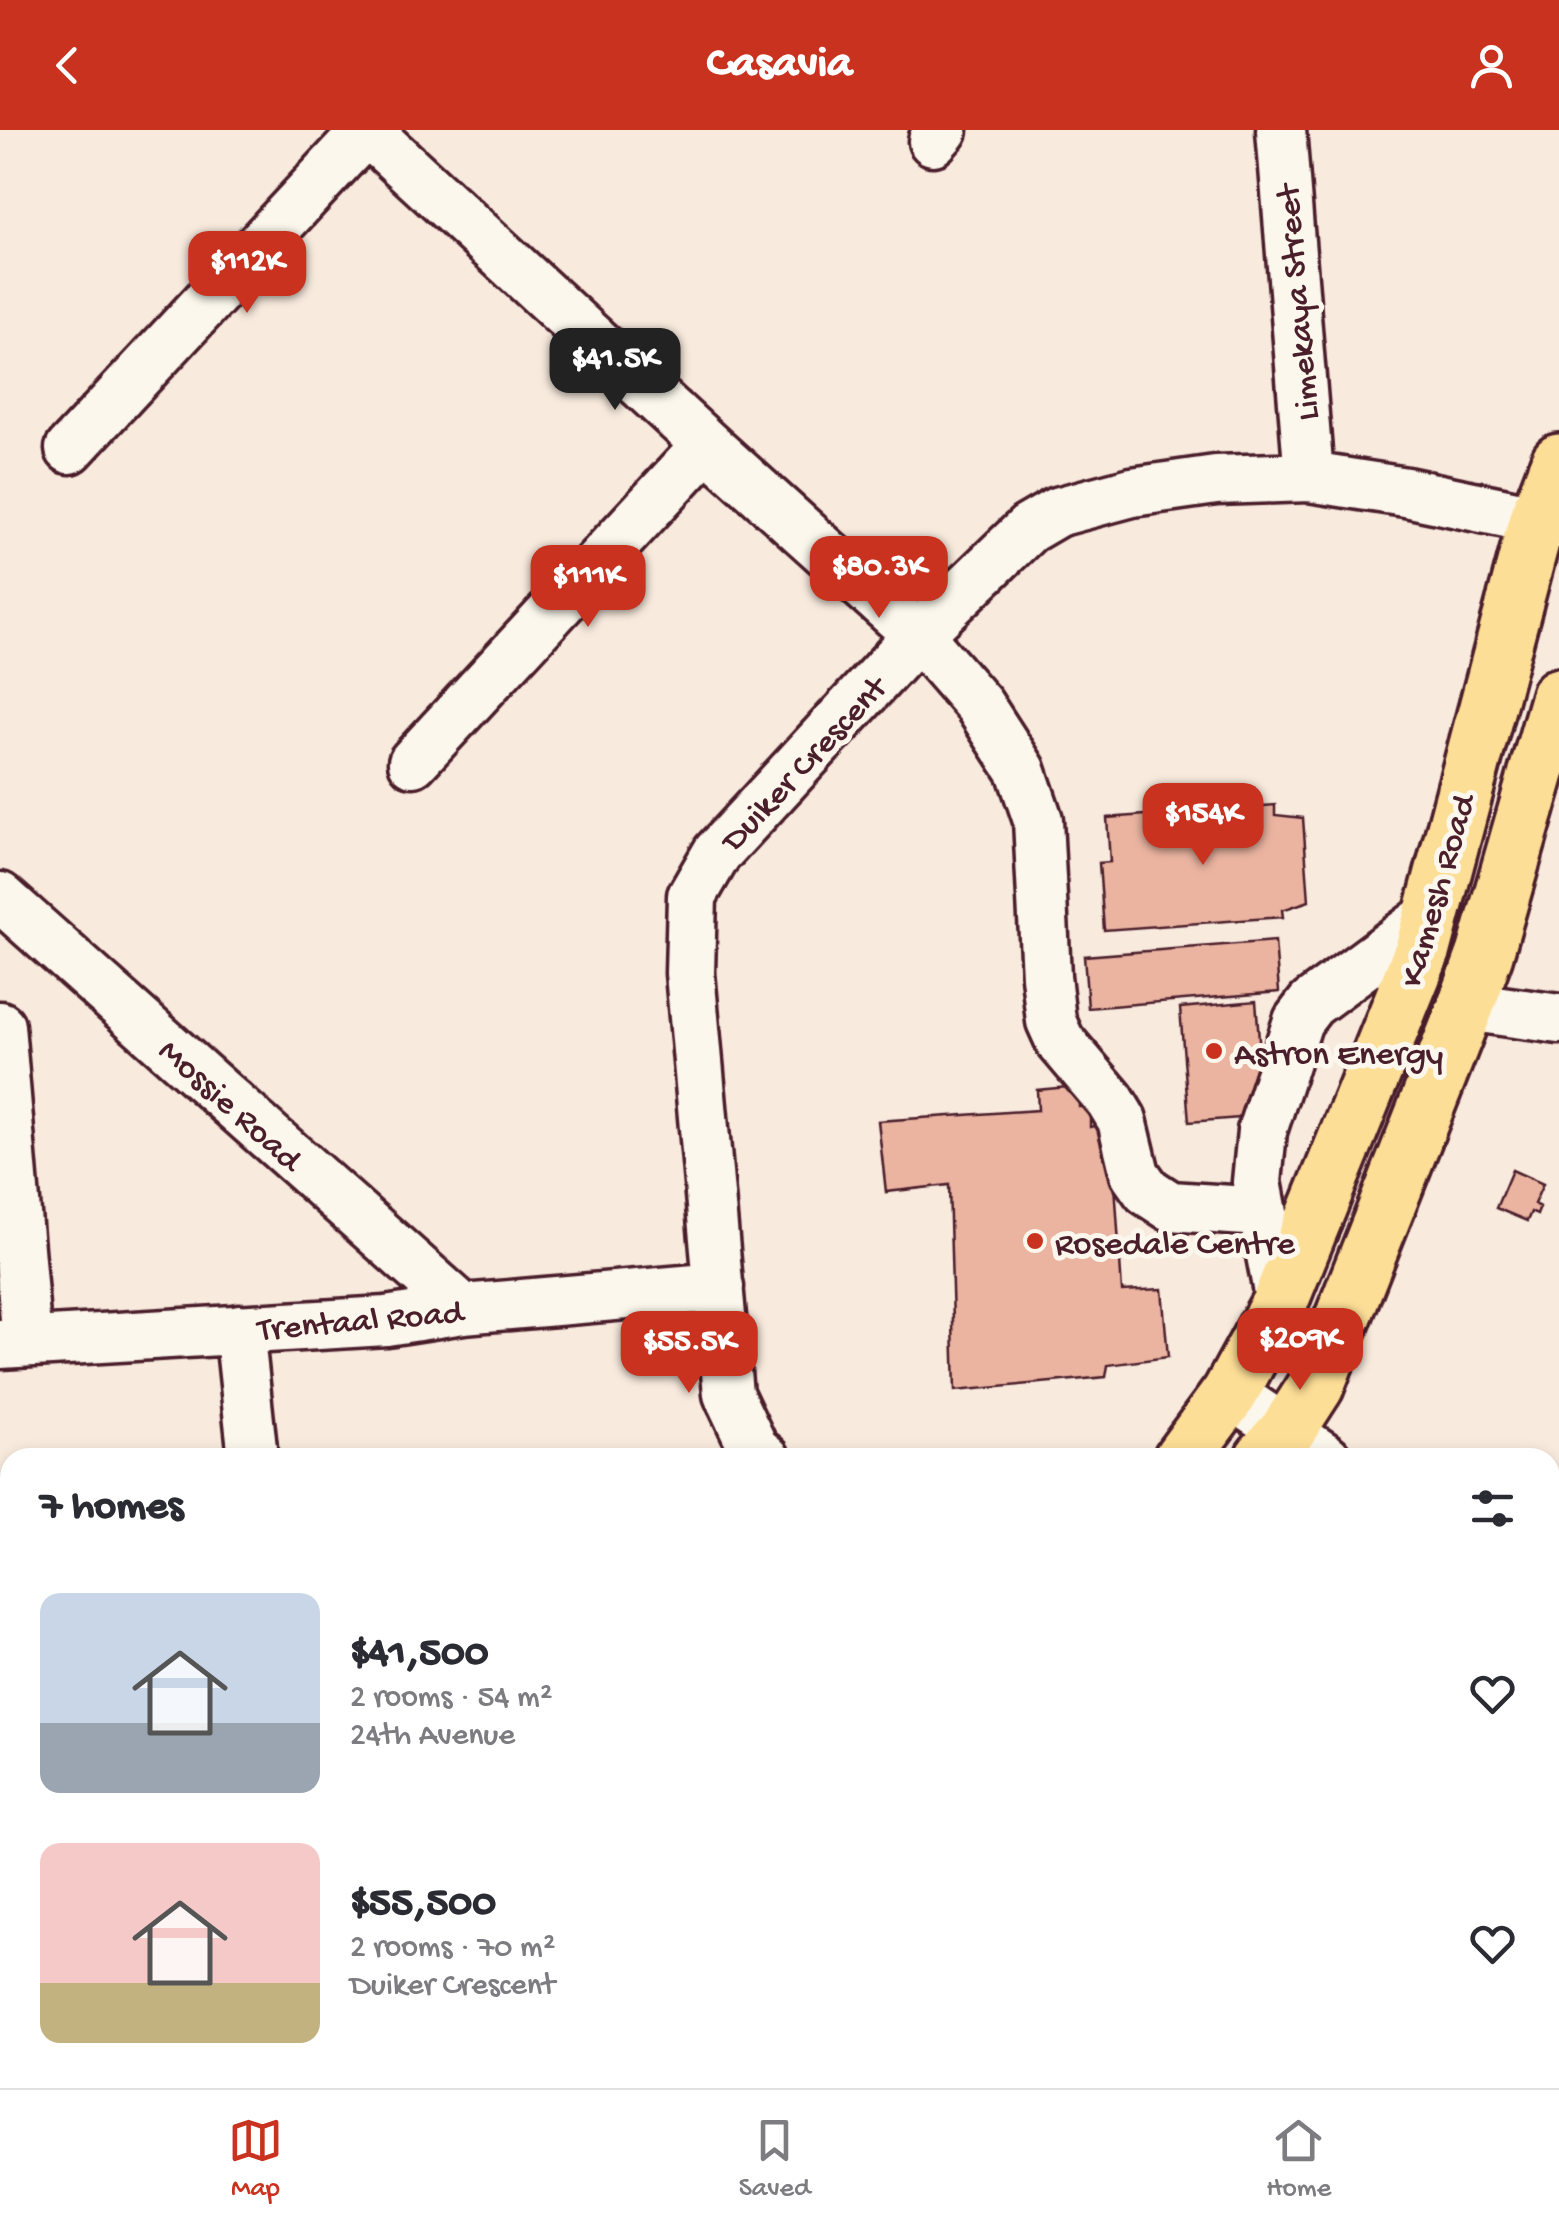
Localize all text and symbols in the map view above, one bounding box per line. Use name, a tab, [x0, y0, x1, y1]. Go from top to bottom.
icon: back	[40, 38, 95, 93]
icon: person	[1464, 38, 1519, 93]
text: Casavia	[707, 39, 852, 92]
street label: Limekaya Street	[1270, 180, 1331, 422]
pin: $112K	[177, 231, 317, 316]
text: $112K	[210, 244, 284, 282]
pin: $41.5K	[534, 328, 696, 413]
text: $41.5K	[572, 341, 658, 379]
pin: $80.3K	[798, 536, 960, 621]
pin: $111K	[518, 545, 658, 630]
text: $80.3K	[832, 549, 926, 587]
text: $111K	[553, 558, 623, 596]
street label: Duiker Crescent	[713, 668, 899, 863]
pin: $154K	[1133, 783, 1273, 868]
street label: Kamesh Road	[1393, 788, 1488, 992]
text: $154K	[1165, 796, 1241, 834]
street label: Mossie Road	[148, 1032, 310, 1184]
place label: Astron Energy	[1234, 1036, 1443, 1077]
marker: Astron Energy	[1203, 1040, 1225, 1062]
place label: Rosedale Centre	[1055, 1226, 1296, 1267]
marker: Rosedale Centre	[1024, 1230, 1046, 1252]
street label: Trentaal Road	[254, 1294, 467, 1353]
pin: $209K	[1230, 1308, 1370, 1393]
pin: $55.5K	[608, 1311, 770, 1396]
text: $209K	[1259, 1321, 1341, 1359]
text: $55.5K	[643, 1324, 735, 1362]
icon: filters	[1465, 1481, 1520, 1536]
text: 7 homes	[40, 1484, 183, 1533]
text: $41,500	[350, 1631, 489, 1680]
icon: home	[120, 1633, 240, 1753]
icon: heart	[1465, 1666, 1520, 1721]
text: 2 rooms · 54 m²	[350, 1680, 552, 1718]
text: 24th Avenue	[350, 1718, 515, 1756]
text: $55,500	[350, 1881, 496, 1930]
icon: home	[120, 1883, 240, 2003]
icon: heart	[1465, 1916, 1520, 1971]
text: 2 rooms · 70 m²	[350, 1930, 555, 1968]
text: Duiker Crescent	[350, 1968, 555, 2006]
tab: Map	[228, 2113, 283, 2206]
tab: Saved	[739, 2113, 810, 2206]
tab: Home	[1266, 2113, 1331, 2206]

